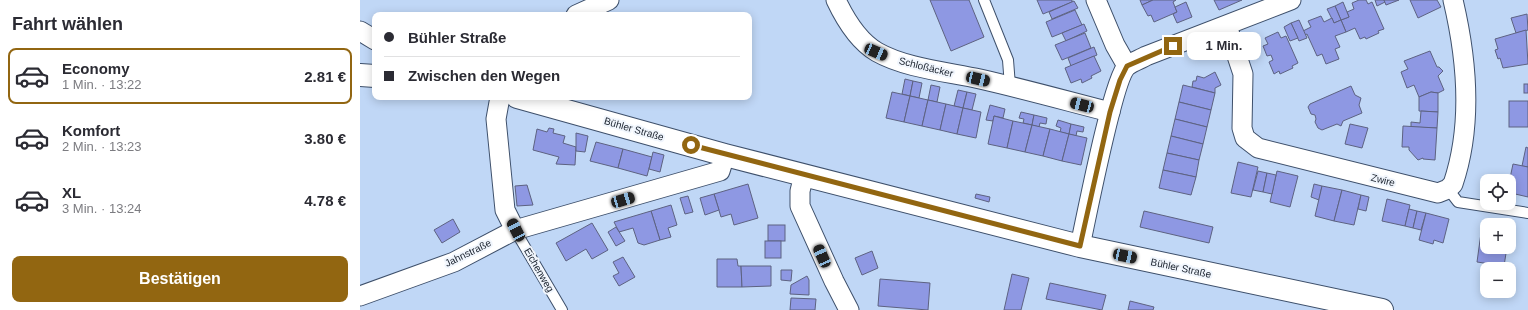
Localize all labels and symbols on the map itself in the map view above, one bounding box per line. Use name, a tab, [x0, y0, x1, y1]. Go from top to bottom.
callout: 1 Min.	[1187, 32, 1261, 60]
route end	[1164, 37, 1182, 55]
car	[863, 42, 889, 62]
street label: Schloßäcker	[898, 55, 955, 79]
car	[965, 70, 991, 88]
car	[1069, 96, 1095, 114]
street label: Bühler Straße	[603, 115, 666, 143]
route start	[682, 136, 700, 154]
street label: Zwire	[1370, 172, 1397, 188]
car	[610, 191, 636, 209]
car	[505, 217, 527, 243]
street label: Jahnstraße	[443, 237, 493, 269]
car	[812, 243, 832, 269]
street label: Eichenweg	[522, 246, 556, 294]
car	[1112, 248, 1138, 264]
street label: Bühler Straße	[1150, 256, 1213, 280]

